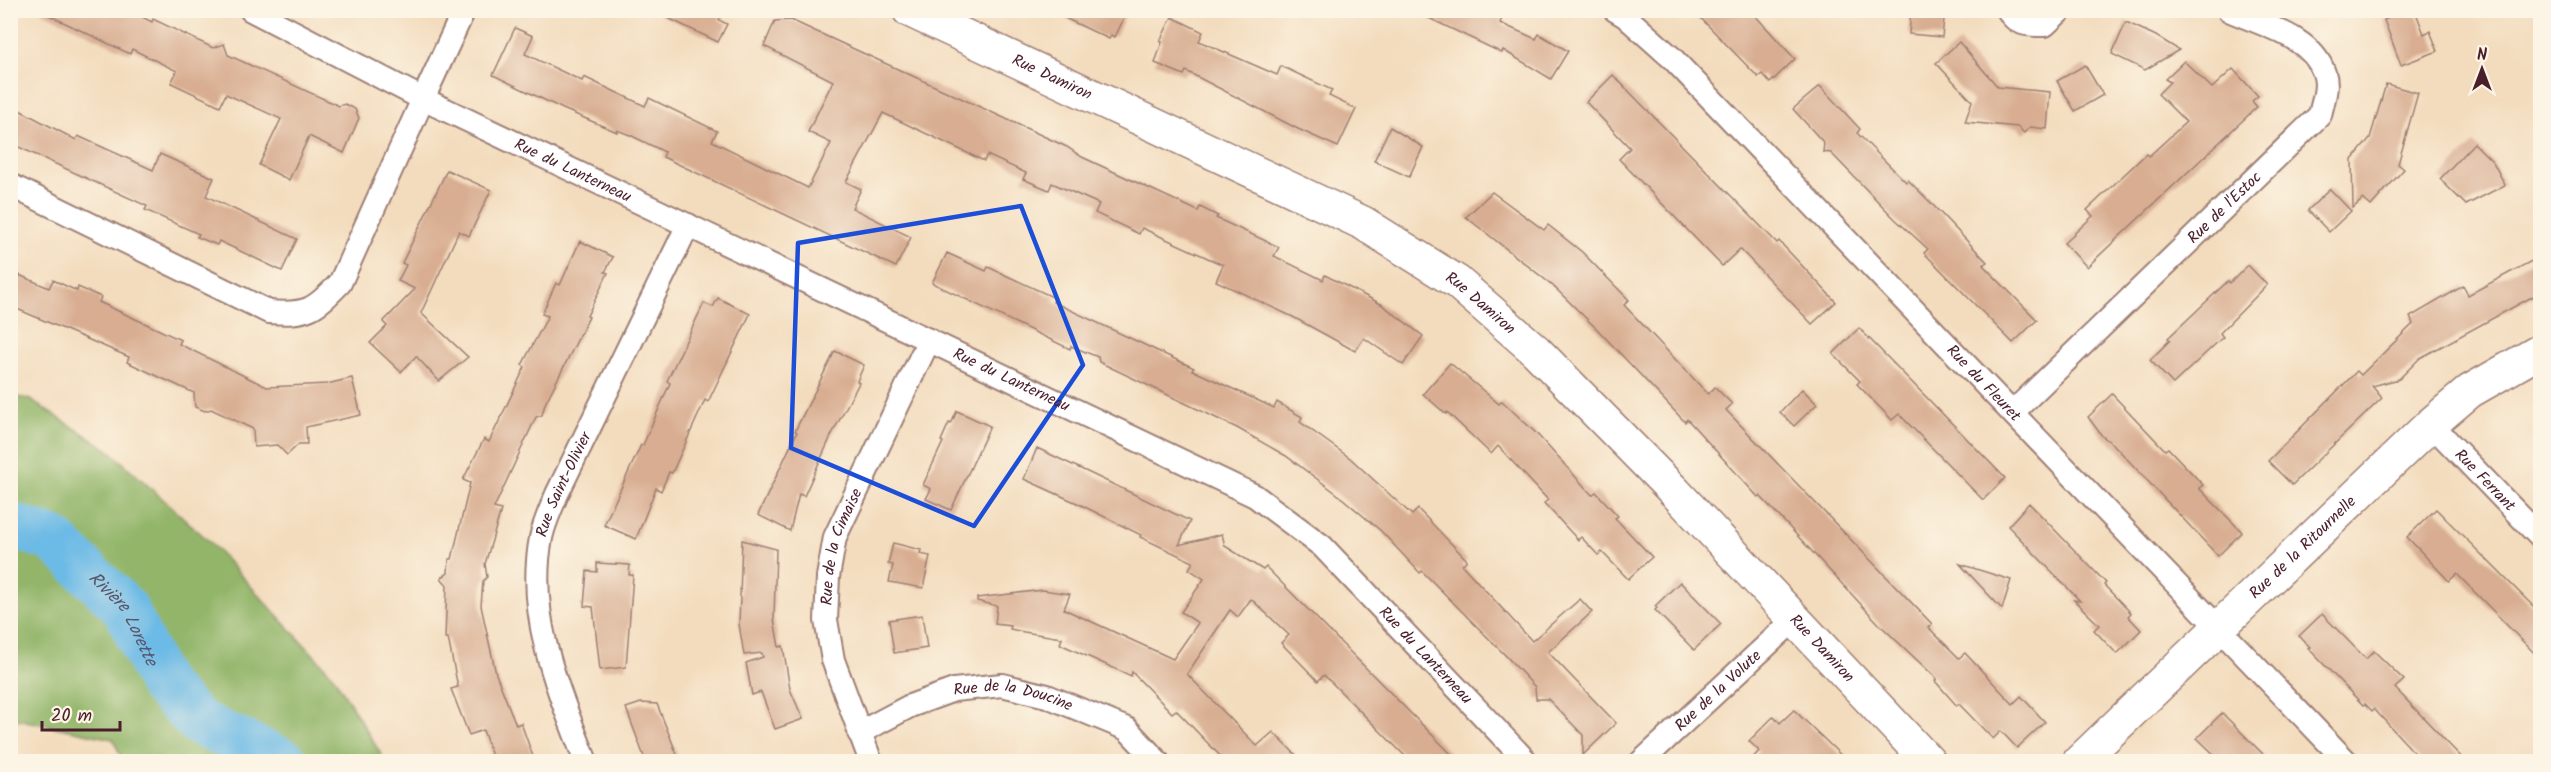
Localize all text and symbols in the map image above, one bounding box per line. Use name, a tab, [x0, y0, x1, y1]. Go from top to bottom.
north arrow	[2452, 39, 2512, 99]
text: N	[2477, 43, 2487, 68]
street label: Rue Damiron	[1008, 47, 1096, 107]
street label: Rue du Lanterneau	[510, 132, 636, 209]
street label: Rue de l'Estoc	[2181, 165, 2267, 250]
street label: Rue Damiron	[1441, 265, 1521, 341]
street label: Rue du Fleuret	[1940, 339, 2027, 428]
street label: Rue du Lanterneau	[949, 341, 1075, 419]
street label: Rue Saint-Olivier	[529, 426, 599, 540]
street label: Rue Ferrant	[2449, 443, 2522, 518]
street label: Rue de la Cimaise	[814, 484, 869, 606]
street label: Rue de la Ritournelle	[2243, 490, 2362, 605]
water label: Rivière Lorette	[81, 565, 166, 673]
street label: Rue du Lanterneau	[1373, 600, 1479, 710]
street label: Rue Damiron	[1783, 608, 1861, 688]
street label: Rue de la Volute	[1669, 644, 1767, 737]
street label: Rue de la Doucine	[952, 672, 1077, 718]
scale bar	[42, 694, 120, 732]
text: 20 m	[51, 702, 92, 731]

